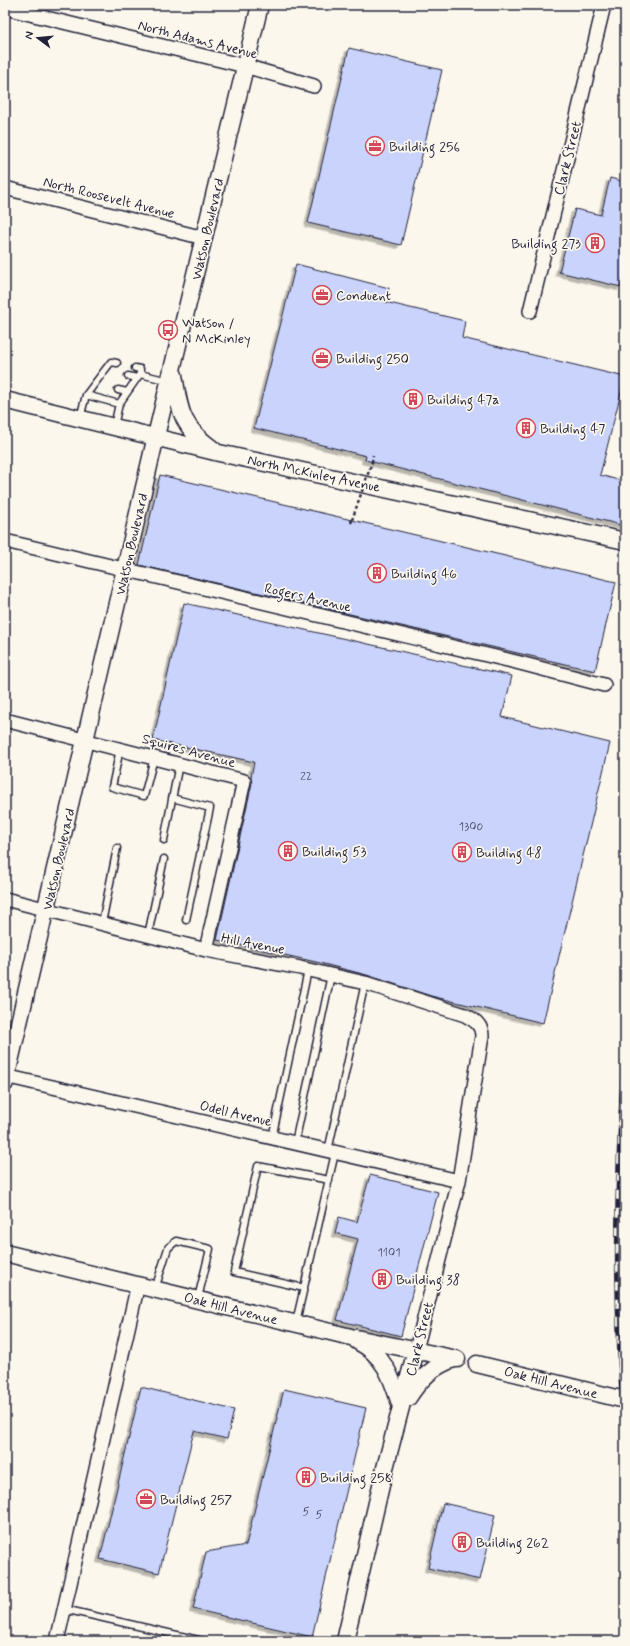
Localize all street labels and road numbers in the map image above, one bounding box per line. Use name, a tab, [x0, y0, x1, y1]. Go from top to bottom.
street label: North Adams Avenue	[136, 16, 260, 64]
street label: Clark Street	[550, 119, 586, 197]
street label: North Roosevelt Avenue	[41, 173, 176, 223]
street label: Watson Boulevard	[188, 177, 228, 282]
street label: North McKinley Avenue	[246, 451, 382, 497]
street label: Watson Boulevard	[112, 492, 152, 597]
street label: Rogers Avenue	[262, 579, 353, 619]
street label: Squires Avenue	[140, 730, 238, 772]
street label: Watson Boulevard	[39, 807, 79, 912]
street label: Hill Avenue	[219, 929, 286, 959]
street label: Odell Avenue	[198, 1097, 274, 1131]
street label: Oak Hill Avenue	[182, 1289, 280, 1329]
street label: Clark Street	[402, 1300, 438, 1378]
street label: Oak Hill Avenue	[502, 1363, 600, 1403]

